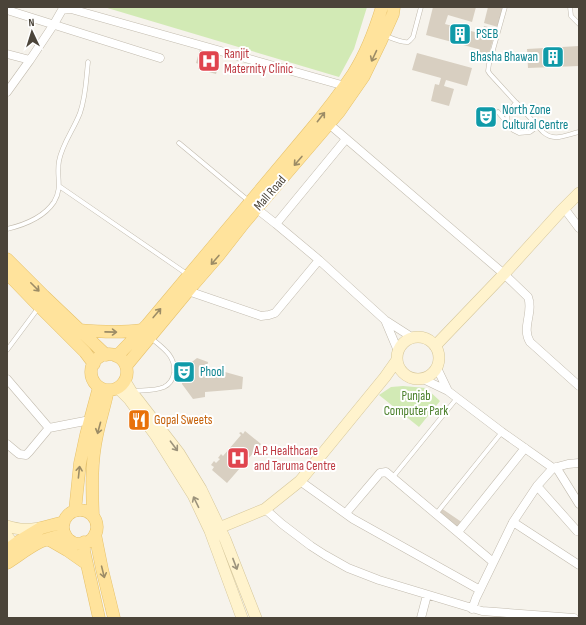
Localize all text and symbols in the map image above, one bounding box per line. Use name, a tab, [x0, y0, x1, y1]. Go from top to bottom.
north arrow	[12, 12, 52, 52]
text: N	[28, 16, 35, 29]
building icon: PSEB	[447, 21, 473, 47]
place label: PSEB	[476, 26, 498, 42]
building icon: Bhasha Bhawan	[540, 44, 566, 70]
place label: Ranjit Maternity Clinic	[224, 46, 293, 77]
hospital icon: Ranjit Maternity Clinic	[196, 48, 222, 74]
one-way arrow	[370, 49, 377, 61]
place label: Bhasha Bhawan	[470, 49, 538, 65]
place label: North Zone Cultural Centre	[502, 102, 568, 133]
theatre icon: North Zone Cultural Centre	[473, 104, 499, 130]
one-way arrow	[317, 111, 326, 122]
one-way arrow	[294, 155, 303, 166]
street label: Mall Road	[250, 172, 290, 214]
one-way arrow	[210, 255, 219, 265]
one-way arrow	[30, 282, 39, 292]
one-way arrow	[153, 307, 162, 318]
one-way arrow	[104, 328, 117, 336]
theatre icon: Phool	[171, 359, 197, 385]
place label: Phool	[200, 364, 224, 380]
park label: Punjab Computer Park	[384, 388, 448, 419]
restaurant icon: Gopal Sweets	[126, 407, 152, 433]
place label: Gopal Sweets	[154, 412, 213, 428]
one-way arrow	[95, 421, 102, 434]
one-way arrow	[169, 440, 178, 451]
place label: A.P. Healthcare and Taruma Centre	[253, 443, 336, 474]
hospital icon: A.P. Healthcare and Taruma Centre	[225, 445, 251, 471]
one-way arrow	[75, 466, 82, 479]
one-way arrow	[192, 496, 199, 508]
one-way arrow	[232, 557, 240, 569]
one-way arrow	[100, 566, 107, 579]

